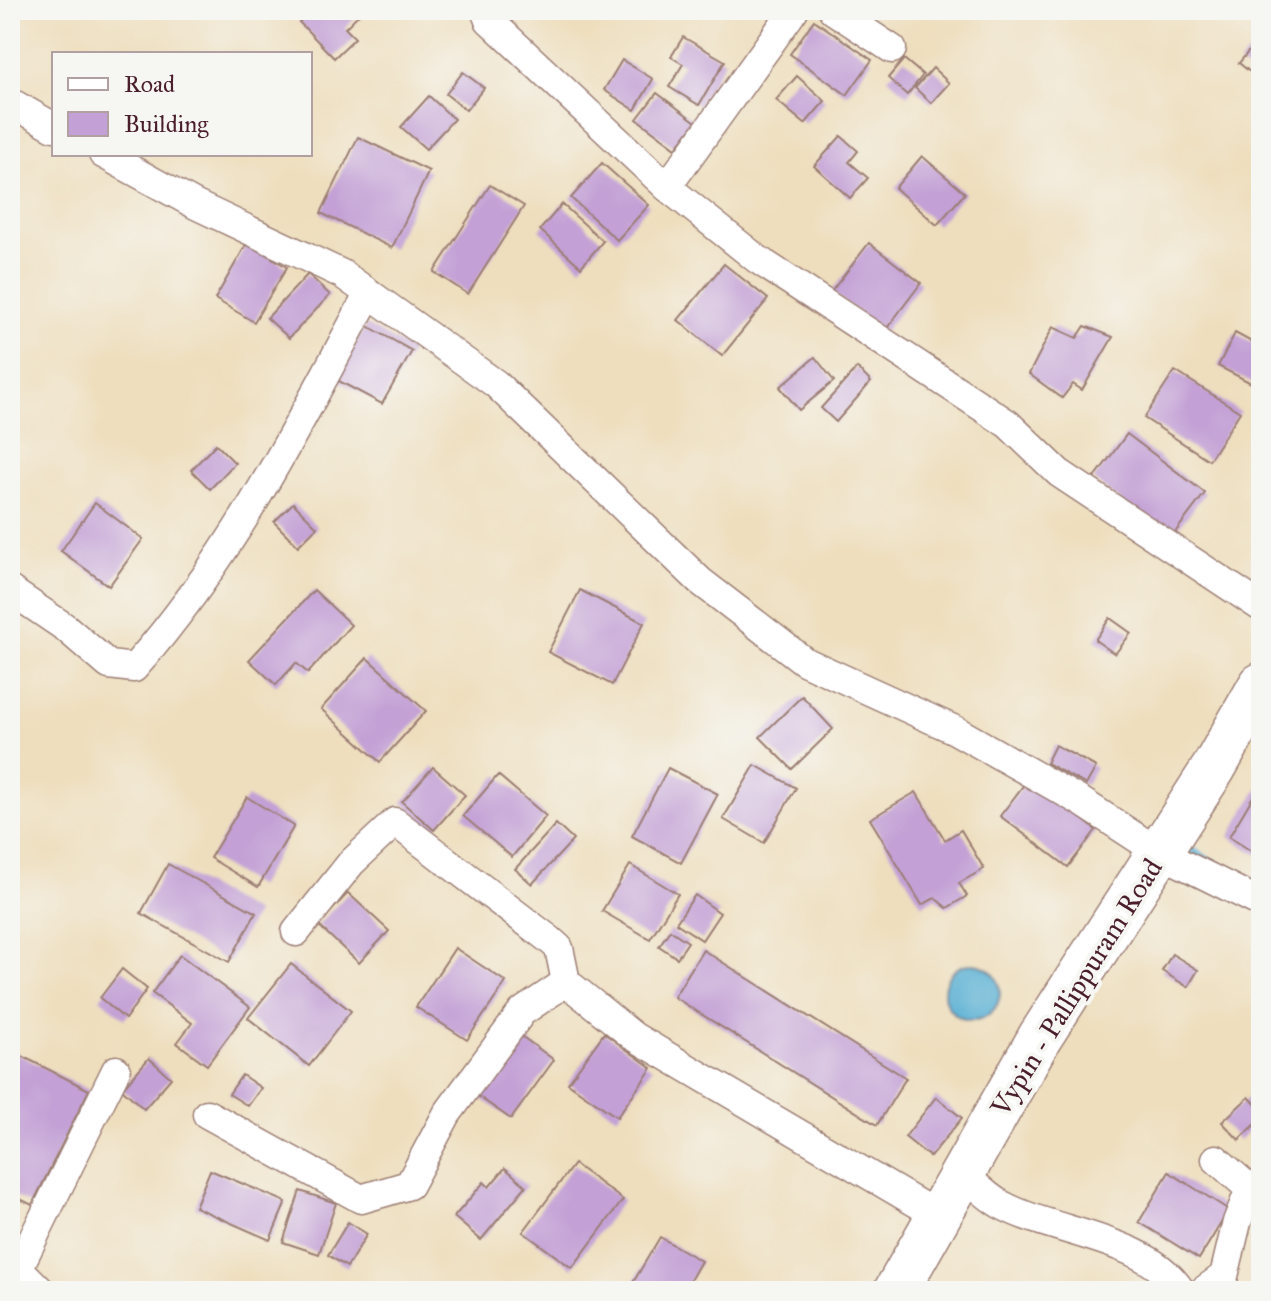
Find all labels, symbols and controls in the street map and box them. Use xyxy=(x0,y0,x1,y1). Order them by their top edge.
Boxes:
legend xyxy=(52,52,312,156)
text: Road xyxy=(124,69,175,99)
text: Building xyxy=(124,109,209,139)
street label: Vypin - Pallippuram Road xyxy=(982,852,1170,1123)

